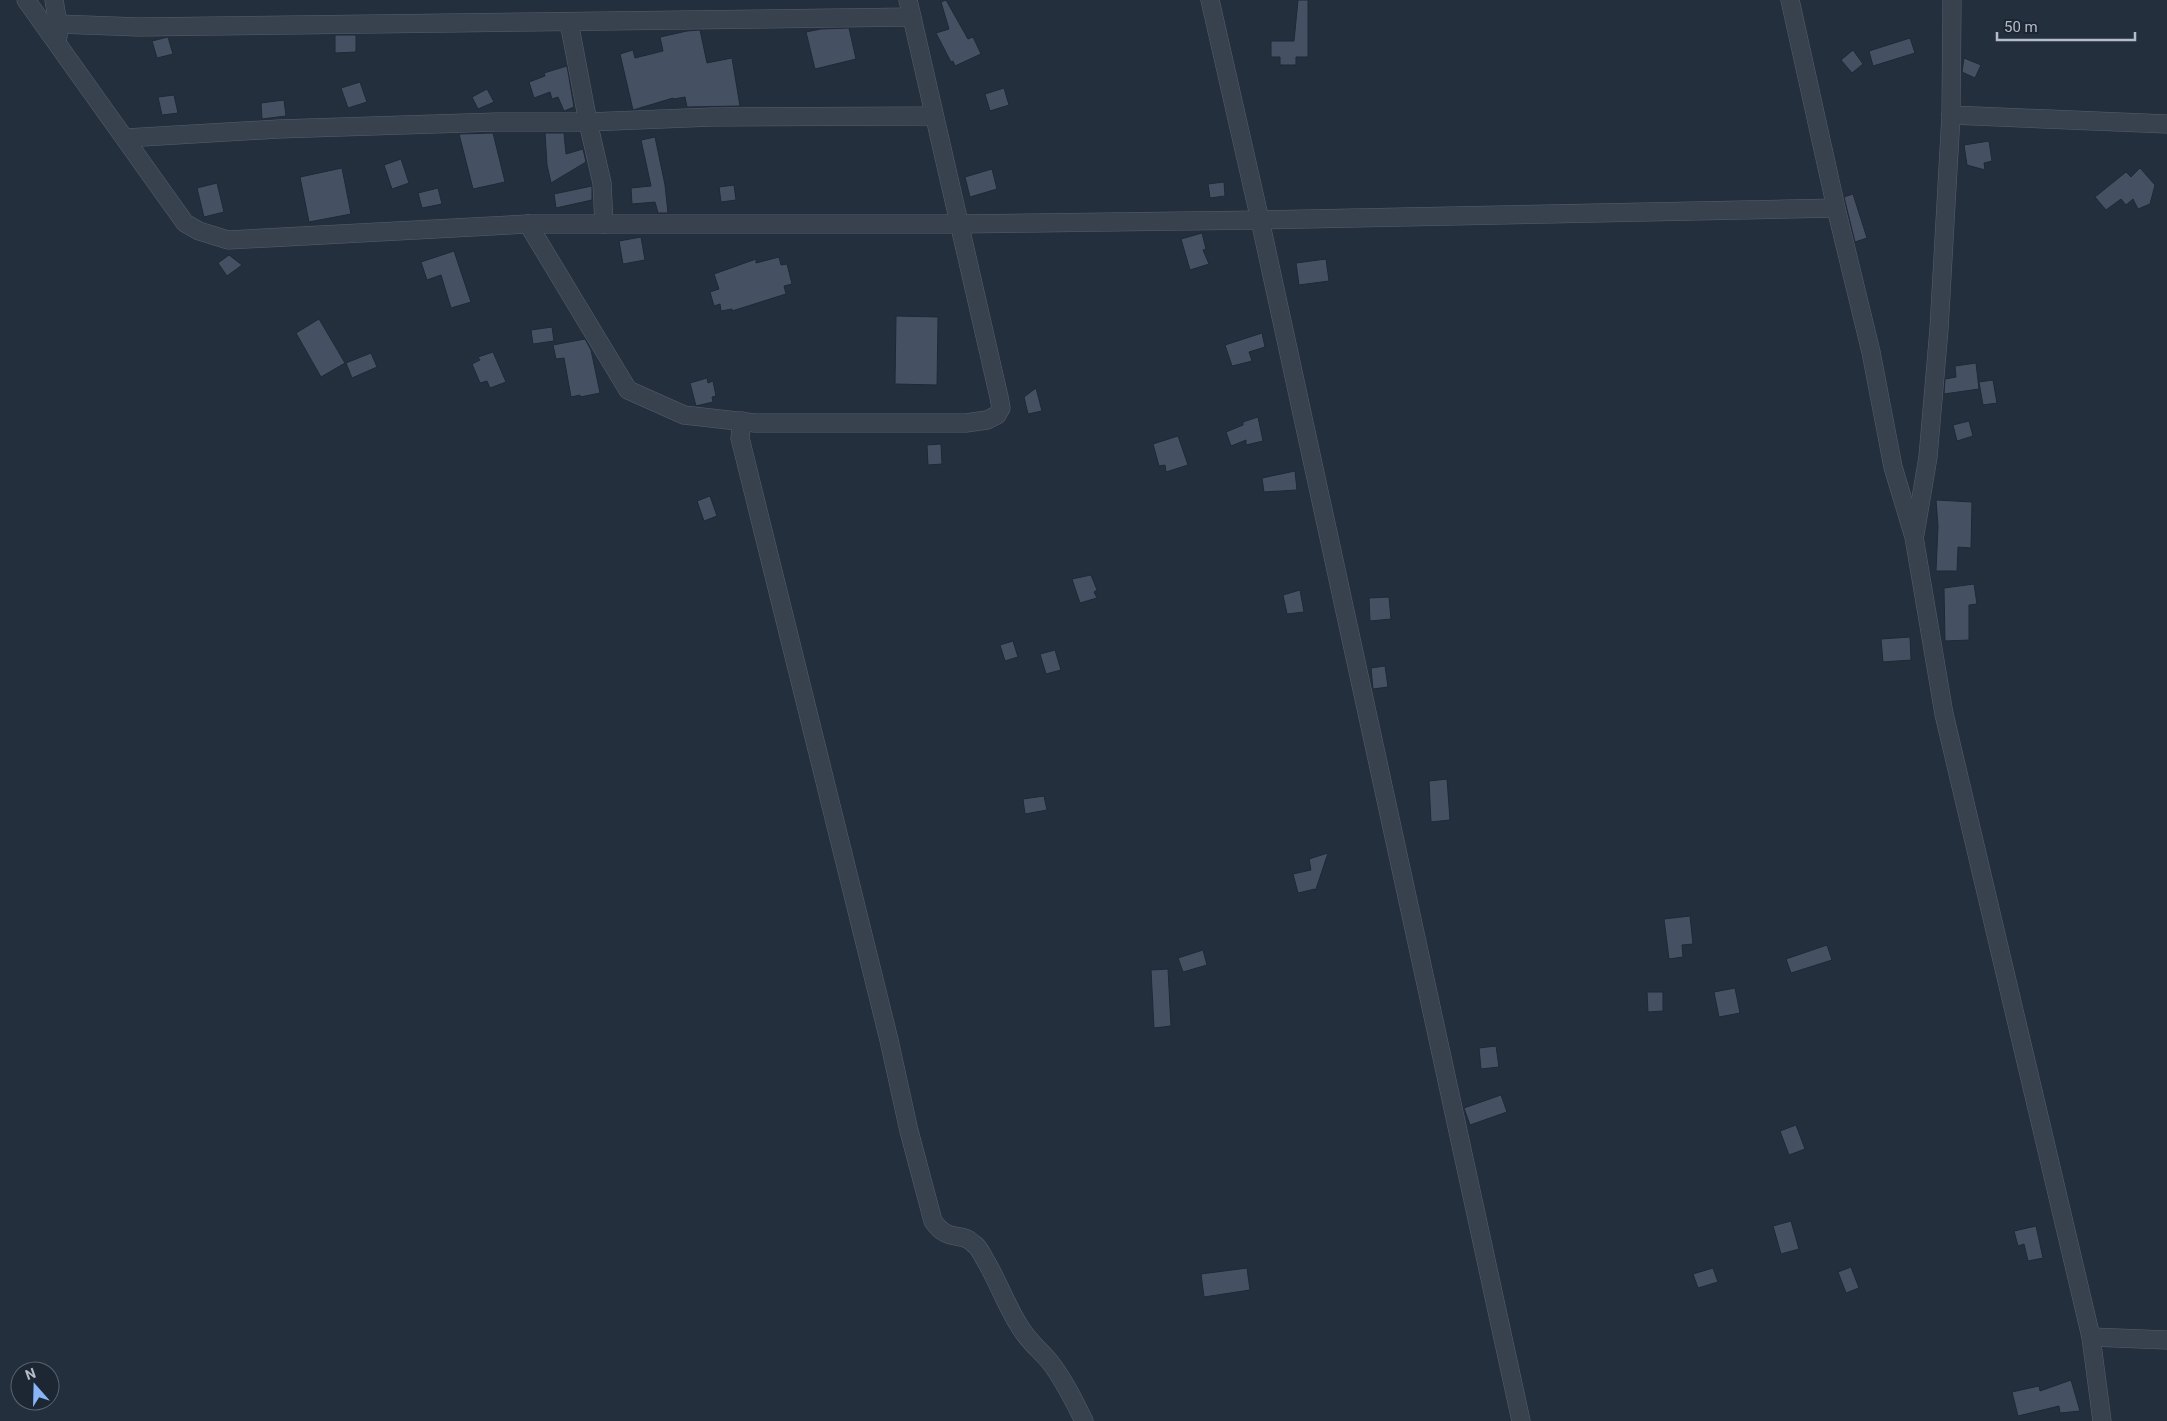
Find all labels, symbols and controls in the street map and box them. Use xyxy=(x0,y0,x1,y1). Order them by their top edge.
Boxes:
scale bar xyxy=(1997,10,2134,42)
text: 50 m xyxy=(2004,18,2038,36)
north arrow xyxy=(10,1361,60,1411)
text: N xyxy=(23,1365,38,1383)

